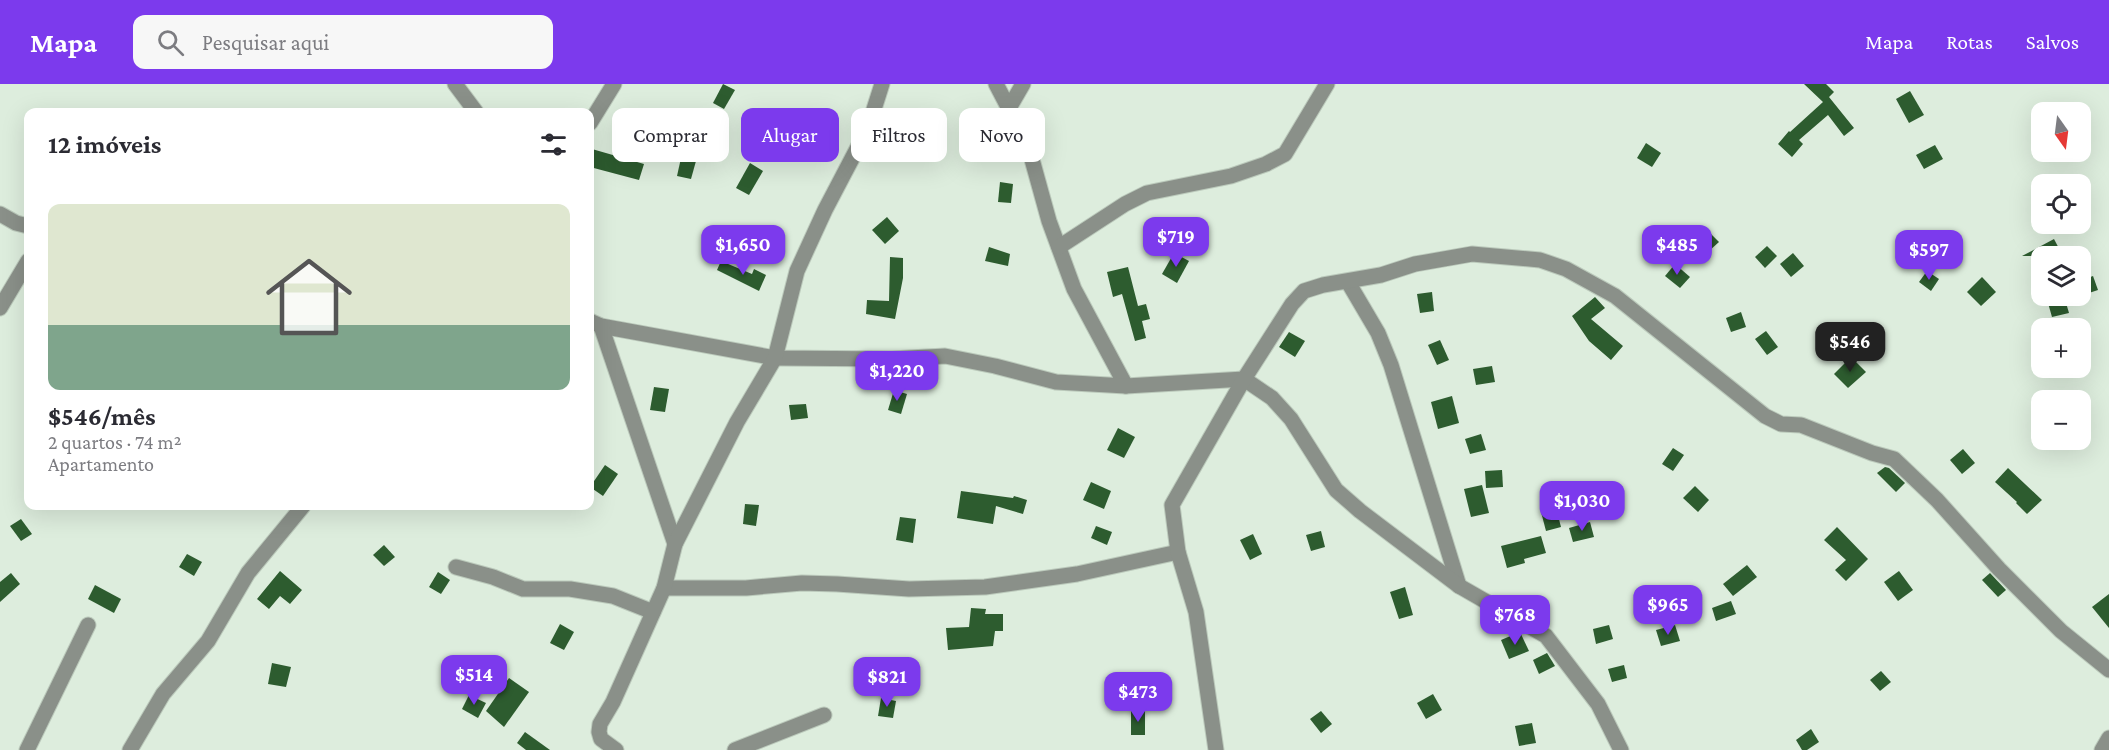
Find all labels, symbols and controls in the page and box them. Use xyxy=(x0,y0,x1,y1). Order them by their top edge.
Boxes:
search box xyxy=(133,15,553,69)
icon: search xyxy=(154,26,187,59)
text: Mapa xyxy=(30,27,97,58)
text: Pesquisar aqui xyxy=(202,30,329,55)
text: Mapa xyxy=(1865,30,1913,54)
text: Rotas xyxy=(1946,30,1993,54)
text: Salvos xyxy=(2026,30,2079,54)
north arrow xyxy=(2031,102,2091,162)
map controls xyxy=(2031,102,2091,450)
chip: Comprar xyxy=(612,108,729,162)
chip: Alugar xyxy=(741,108,839,162)
chip: Filtros xyxy=(851,108,947,162)
chip: Novo xyxy=(959,108,1045,162)
icon: filters xyxy=(537,128,570,161)
text: 12 imóveis xyxy=(48,130,161,159)
button: locate xyxy=(2031,174,2091,234)
pin: $719 xyxy=(1140,217,1212,268)
pin: $1,650 xyxy=(694,225,792,276)
text: $719 xyxy=(1157,225,1195,247)
pin: $485 xyxy=(1641,225,1713,276)
pin: $597 xyxy=(1893,230,1965,281)
text: $1,650 xyxy=(715,233,771,255)
text: $485 xyxy=(1656,233,1698,255)
text: $597 xyxy=(1909,238,1949,260)
icon: home xyxy=(255,243,363,351)
button: layers xyxy=(2031,246,2091,306)
button: + xyxy=(2031,318,2091,378)
pin: $546 xyxy=(1814,322,1886,373)
text: $546 xyxy=(1829,330,1871,352)
pin: $1,220 xyxy=(848,351,946,402)
text: $1,220 xyxy=(869,359,925,381)
button: − xyxy=(2031,390,2091,450)
text: $546/mês xyxy=(48,402,156,431)
text: 2 quartos · 74 m² xyxy=(48,431,181,453)
text: Apartamento xyxy=(48,453,154,475)
pin: $1,030 xyxy=(1533,481,1631,532)
text: $1,030 xyxy=(1554,489,1610,511)
pin: $965 xyxy=(1632,585,1704,636)
text: $965 xyxy=(1647,593,1689,615)
pin: $768 xyxy=(1479,595,1551,646)
text: $768 xyxy=(1494,603,1536,625)
pin: $514 xyxy=(438,655,510,706)
pin: $821 xyxy=(851,657,923,708)
text: $514 xyxy=(455,663,493,685)
text: $821 xyxy=(867,665,907,687)
pin: $473 xyxy=(1102,672,1174,723)
text: $473 xyxy=(1118,680,1158,702)

